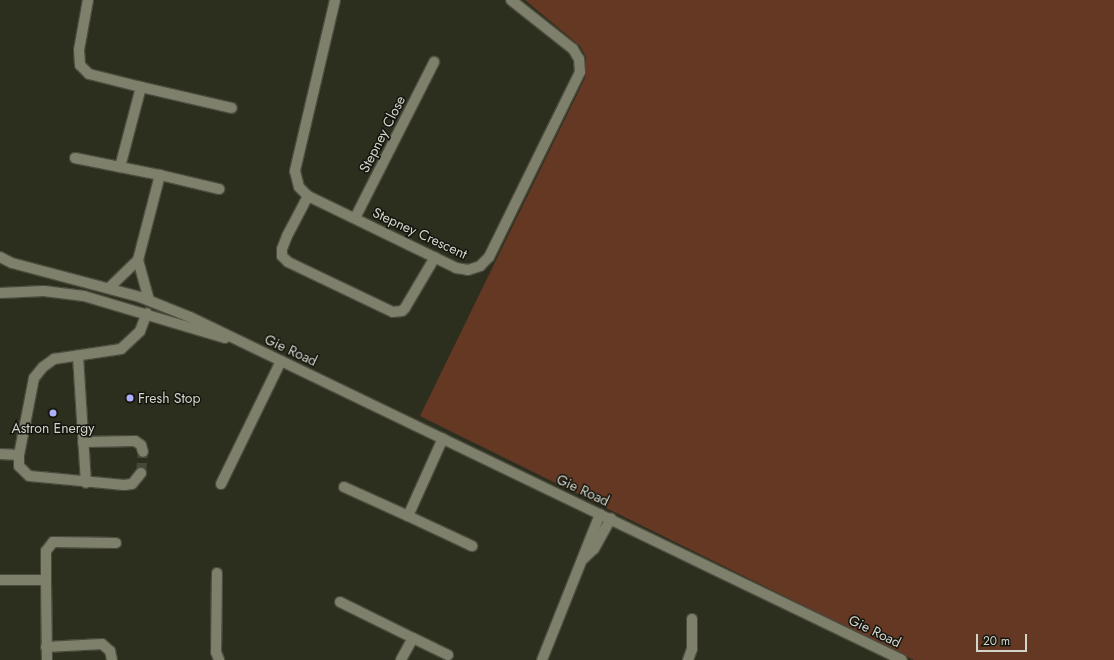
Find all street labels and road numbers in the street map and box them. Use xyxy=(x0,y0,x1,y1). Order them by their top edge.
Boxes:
street label: Stepney Close xyxy=(355,93,409,175)
street label: Stepney Crescent xyxy=(370,204,470,262)
street label: Gie Road xyxy=(262,331,320,369)
street label: Gie Road xyxy=(554,471,612,509)
street label: Gie Road xyxy=(846,611,904,651)

